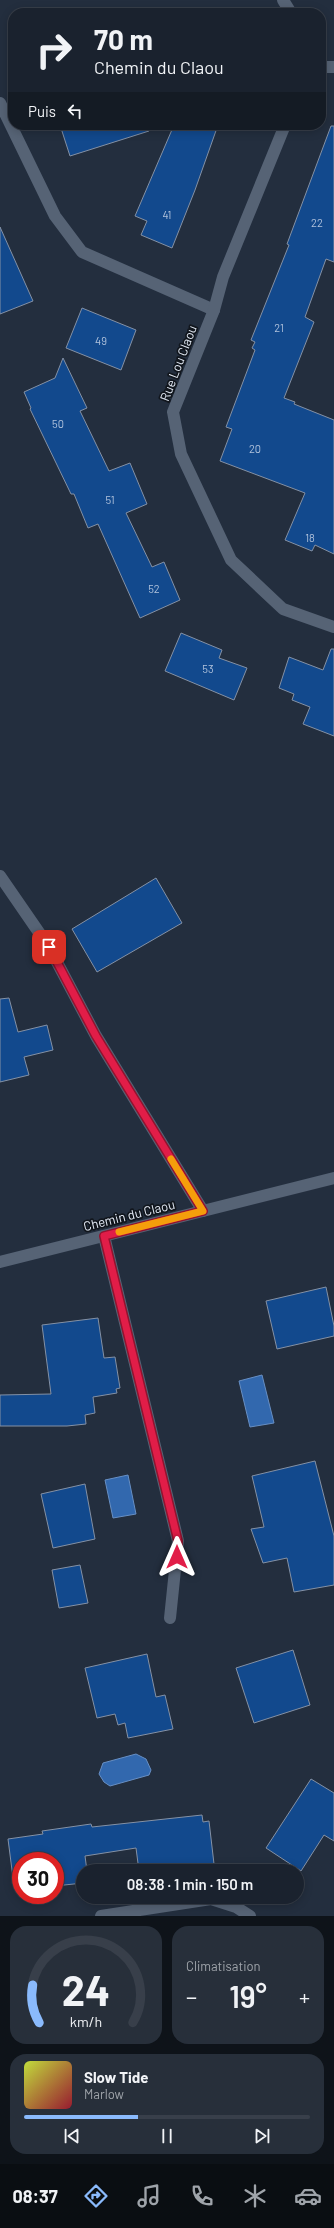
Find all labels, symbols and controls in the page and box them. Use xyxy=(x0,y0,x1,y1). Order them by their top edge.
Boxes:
text: 70 m xyxy=(94,22,153,56)
icon: right xyxy=(28,24,80,76)
text: Chemin du Claou xyxy=(94,56,224,78)
icon: left xyxy=(64,100,86,122)
text: Puis xyxy=(28,102,56,120)
house number: 41 xyxy=(163,208,171,221)
house number: 22 xyxy=(311,216,323,229)
house number: 21 xyxy=(274,321,284,334)
street label: Rue Lou Claou xyxy=(156,323,200,403)
house number: 49 xyxy=(95,334,107,347)
house number: 50 xyxy=(52,417,64,430)
house number: 20 xyxy=(249,442,261,455)
house number: 51 xyxy=(105,493,115,506)
house number: 18 xyxy=(305,531,315,544)
house number: 52 xyxy=(148,582,160,595)
house number: 53 xyxy=(202,662,214,675)
pin xyxy=(32,930,66,964)
icon: arrive xyxy=(38,936,60,958)
street label: Chemin du Claou xyxy=(82,1196,176,1234)
position arrow xyxy=(156,1536,198,1578)
speed limit sign: 30 xyxy=(12,1852,64,1904)
text: 08:38 · 1 min · 150 m xyxy=(127,1875,253,1893)
text: Climatisation xyxy=(186,1958,261,1974)
text: 24 xyxy=(62,1964,110,2014)
text: 19° xyxy=(229,1978,267,2014)
text: − xyxy=(186,1983,197,2009)
text: + xyxy=(299,1983,310,2009)
text: km/h xyxy=(70,2013,102,2030)
text: Slow Tide xyxy=(84,2068,148,2086)
text: Marlow xyxy=(84,2086,124,2102)
icon: previous xyxy=(61,2125,83,2147)
icon: pause xyxy=(156,2125,178,2147)
icon: next xyxy=(251,2125,273,2147)
icon: directions xyxy=(82,2182,110,2210)
icon: music xyxy=(135,2182,163,2210)
icon: phone xyxy=(188,2182,216,2210)
icon: climate xyxy=(241,2182,269,2210)
icon: car xyxy=(294,2182,322,2210)
text: 08:37 xyxy=(12,2185,58,2207)

